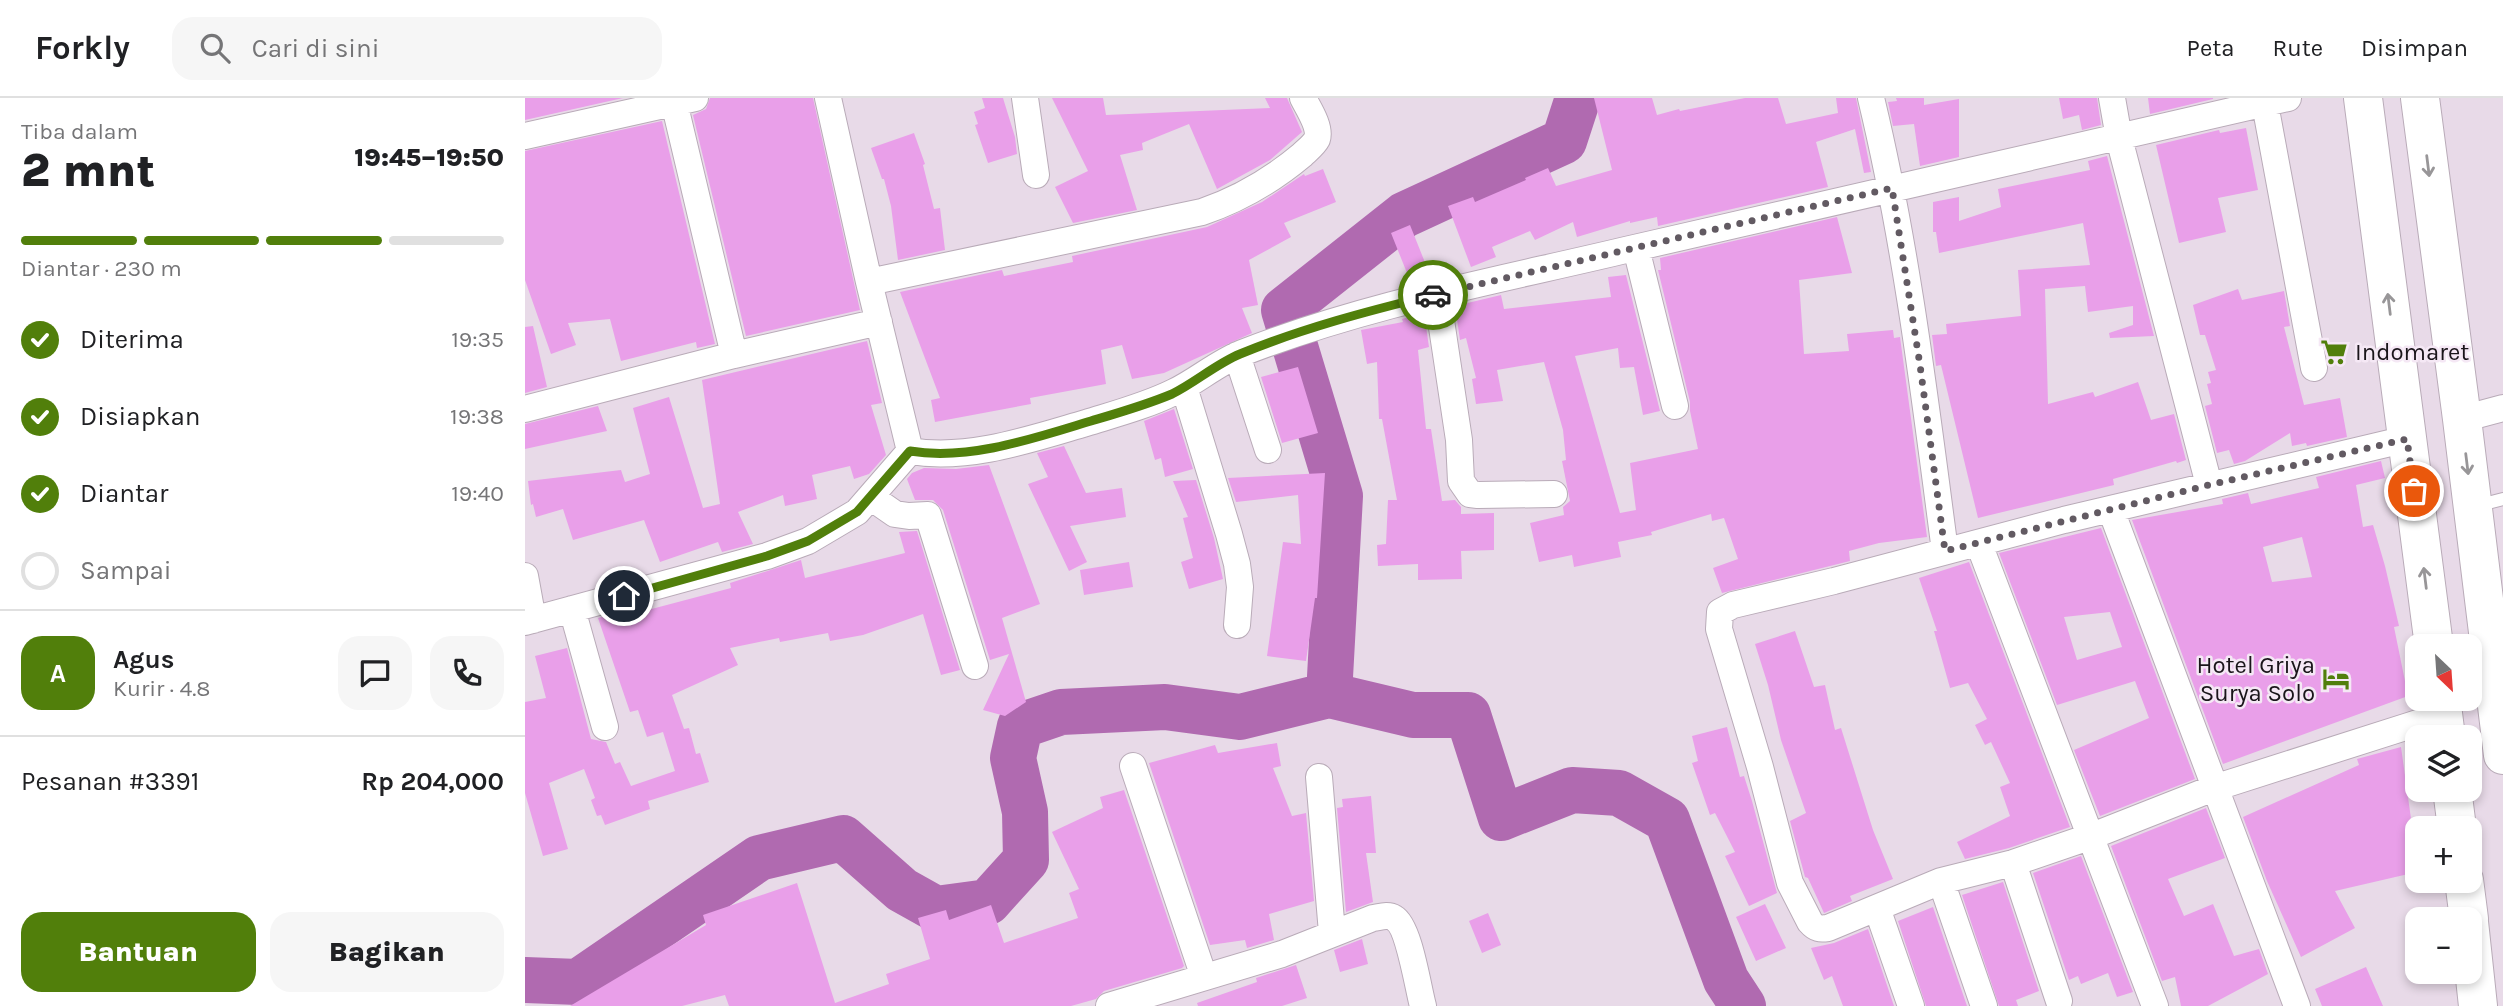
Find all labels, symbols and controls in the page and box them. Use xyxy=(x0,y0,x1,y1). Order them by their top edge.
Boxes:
search box xyxy=(172,17,662,80)
text: Forkly xyxy=(35,29,130,67)
icon: search xyxy=(196,29,234,67)
text: Cari di sini xyxy=(252,33,380,64)
text: Peta xyxy=(2187,34,2234,62)
text: Rute xyxy=(2272,34,2323,62)
text: Disimpan xyxy=(2361,34,2468,62)
text: Tiba dalam xyxy=(21,118,138,145)
text: 19:45–19:50 xyxy=(354,142,504,173)
text: 2 mnt xyxy=(21,144,155,198)
one-way arrow xyxy=(2422,154,2435,177)
text: Diantar · 230 m xyxy=(21,255,182,282)
courier xyxy=(1398,260,1468,330)
icon: car xyxy=(1414,276,1452,314)
one-way arrow xyxy=(2383,293,2396,316)
icon: check xyxy=(21,321,59,359)
text: Diterima xyxy=(80,324,184,355)
text: 19:35 xyxy=(451,326,504,353)
supermarket icon: Indomaret xyxy=(2319,337,2349,367)
place label: Indomaret xyxy=(2355,338,2469,366)
icon: check xyxy=(21,398,59,436)
text: Disiapkan xyxy=(80,401,200,432)
text: 19:38 xyxy=(450,403,504,430)
one-way arrow xyxy=(2461,452,2474,475)
pin xyxy=(2384,461,2444,521)
icon: bag xyxy=(2395,472,2433,510)
icon: check xyxy=(21,475,59,513)
text: Diantar xyxy=(80,478,168,509)
text: 19:40 xyxy=(451,480,504,507)
text: Sampai xyxy=(80,555,172,586)
pin xyxy=(594,566,654,626)
one-way arrow xyxy=(2418,567,2431,590)
icon: home xyxy=(605,577,643,615)
north arrow xyxy=(2405,634,2481,710)
map controls xyxy=(2405,634,2482,984)
button: chat xyxy=(338,636,412,710)
button: phone xyxy=(430,636,504,710)
text: Agus xyxy=(113,644,174,675)
place label: Hotel Griya Surya Solo xyxy=(2196,651,2315,707)
text: A xyxy=(50,658,66,689)
hotel icon: Hotel Griya Surya Solo xyxy=(2321,664,2351,694)
text: Kurir · 4.8 xyxy=(113,675,211,702)
button: layers xyxy=(2405,725,2482,802)
text: Pesanan #3391 xyxy=(21,766,199,797)
text: Rp 204,000 xyxy=(361,766,504,797)
button: + xyxy=(2405,816,2482,893)
button: − xyxy=(2405,907,2482,984)
button: Bantuan xyxy=(21,912,256,992)
button: Bagikan xyxy=(270,912,504,992)

